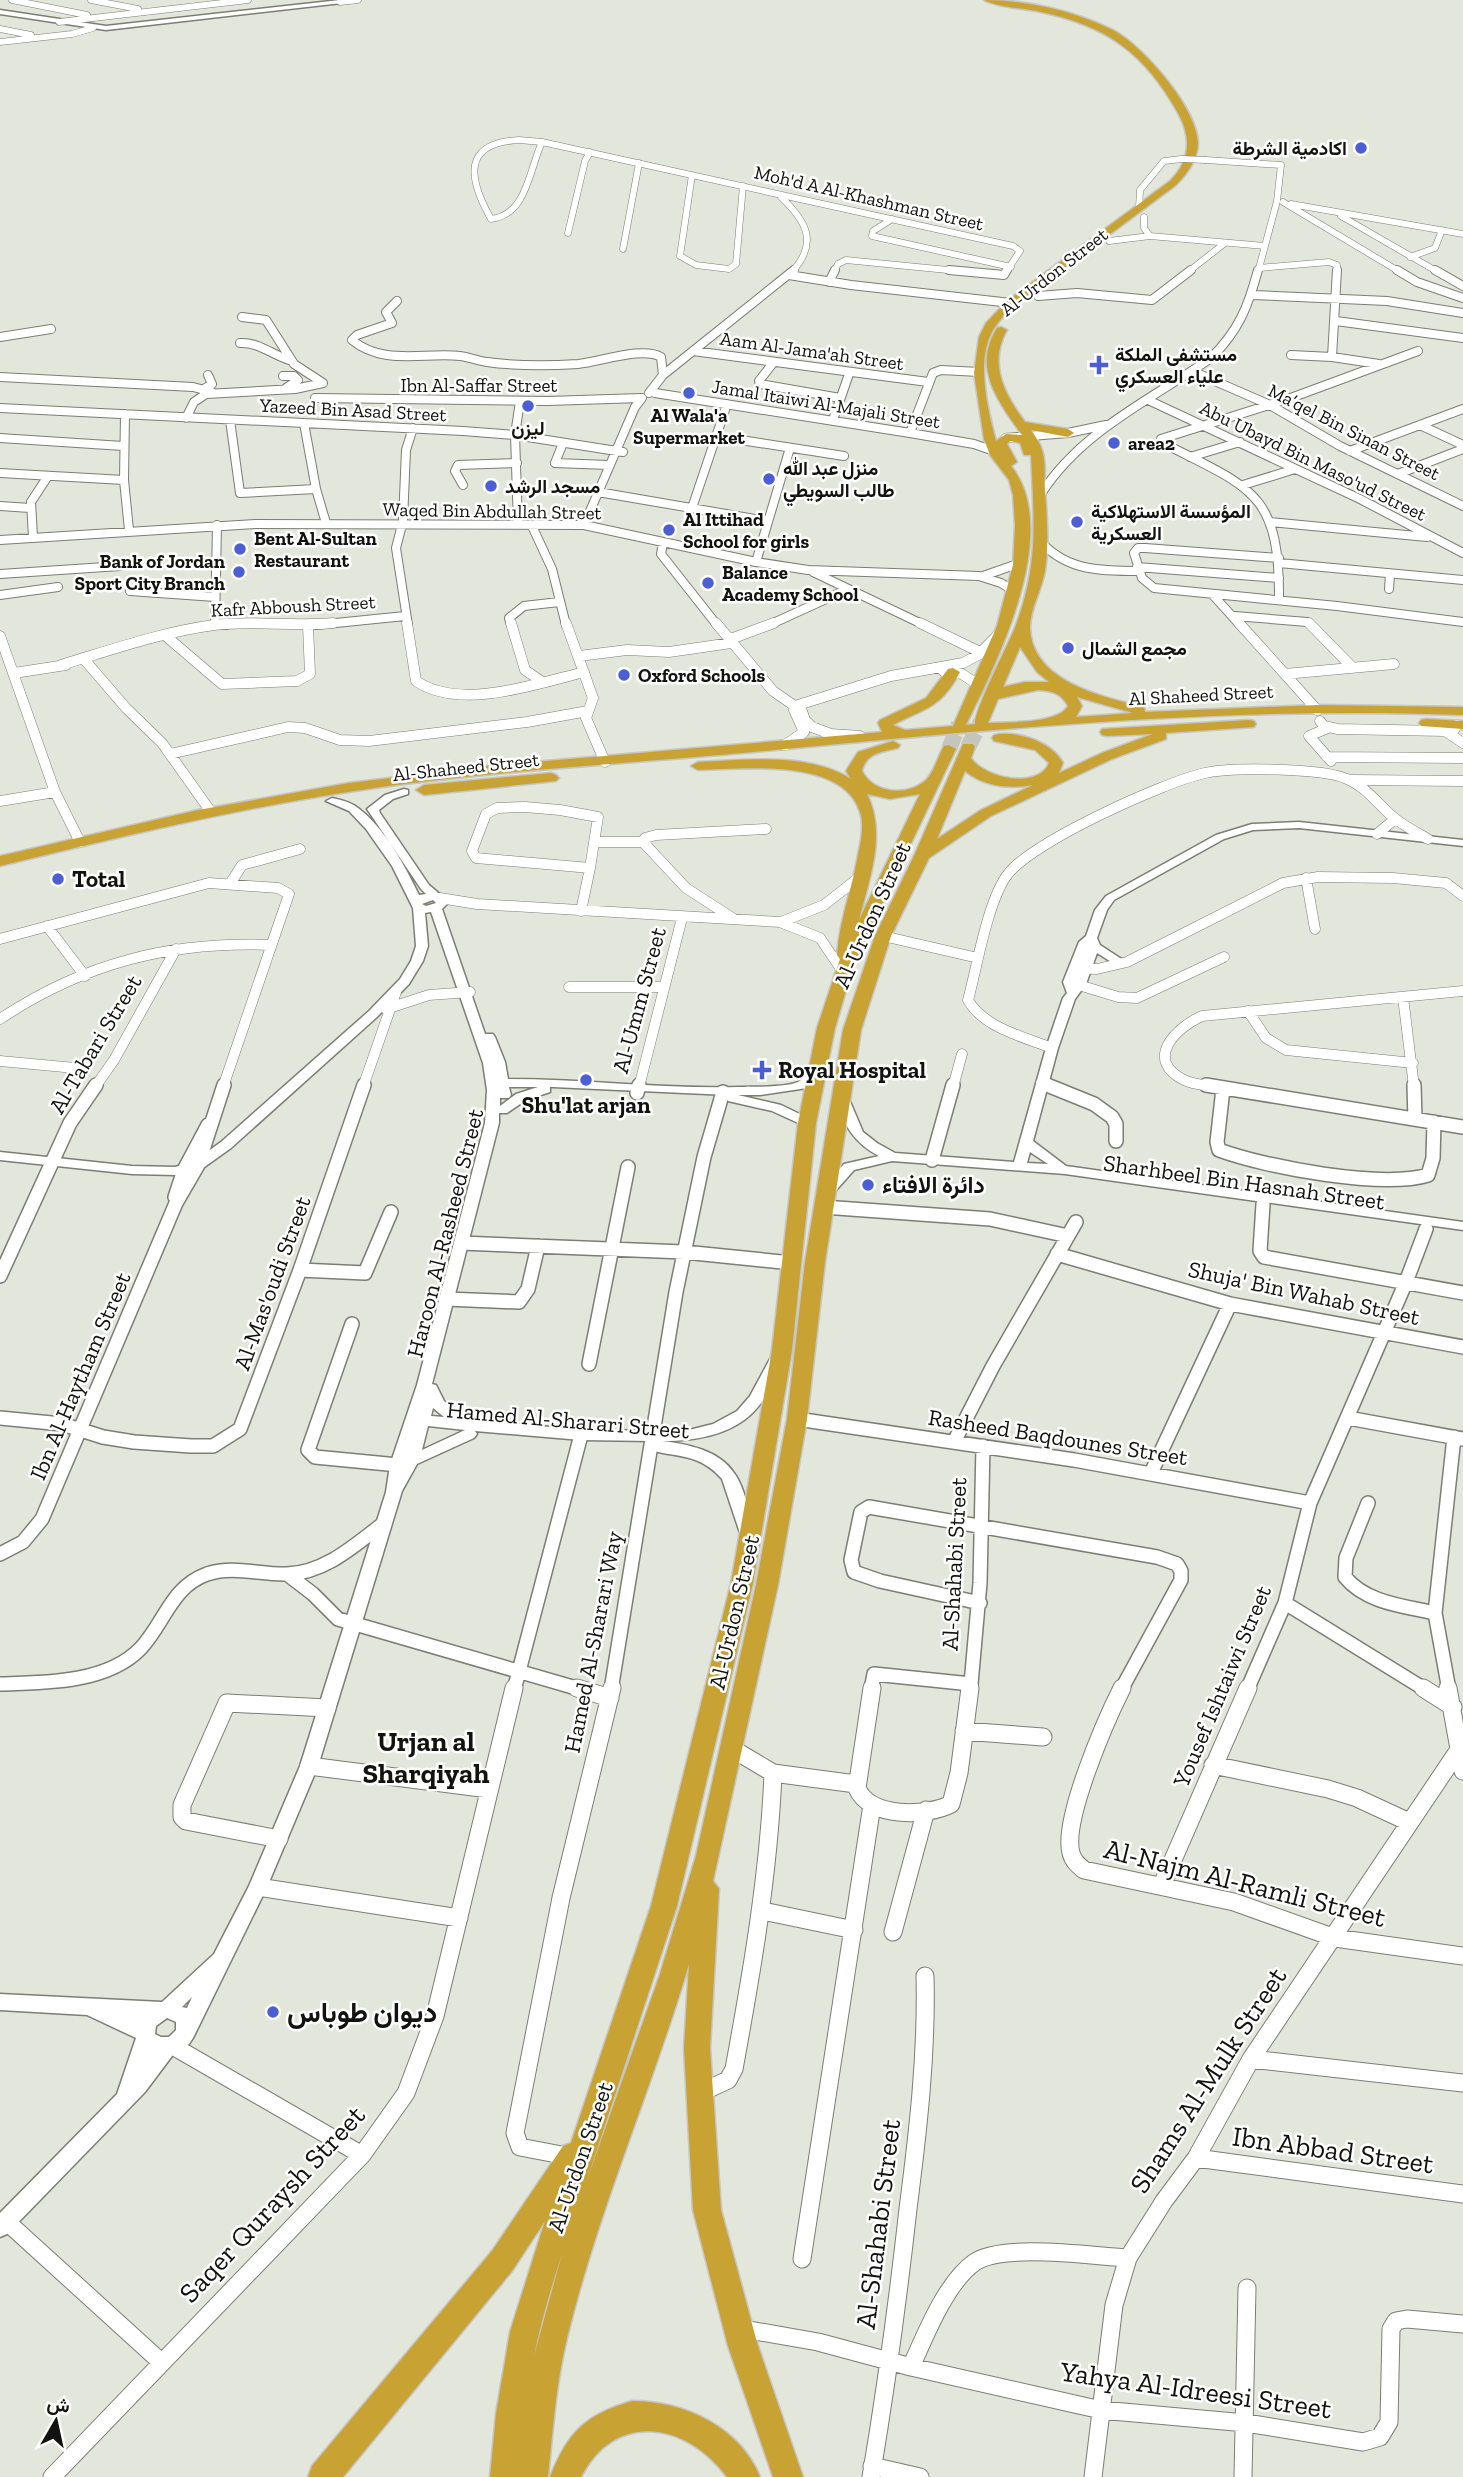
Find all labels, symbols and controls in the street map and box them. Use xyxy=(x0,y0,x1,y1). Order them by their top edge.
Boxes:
place label: اكادمية الشرطة xyxy=(1232,137,1347,161)
marker: اكادمية الشرطة xyxy=(1353,140,1369,156)
street label: Moh'd A Al-Khashman Street xyxy=(752,160,986,236)
street label: Al-Urdon Street xyxy=(996,223,1112,321)
street label: Aam Al-Jama'ah Street xyxy=(719,327,905,375)
place label: مستشفى الملكة علياء العسكري xyxy=(1115,343,1237,393)
marker: مستشفى الملكة علياء العسكري xyxy=(1089,355,1109,375)
street label: Ibn Al-Saffar Street xyxy=(401,374,557,397)
street label: Jamal Itaiwi Al-Majali Street xyxy=(710,375,942,433)
street label: Ma’qel Bin Sinan Street xyxy=(1264,379,1444,485)
marker: Al Wala'a Supermarket xyxy=(681,385,697,401)
street label: Yazeed Bin Asad Street xyxy=(258,394,447,426)
street label: Abu Ubayd Bin Maso'ud Street xyxy=(1196,396,1430,526)
marker: ليزن xyxy=(520,398,536,414)
place label: Al Wala'a Supermarket xyxy=(633,404,745,449)
place label: ليزن xyxy=(511,417,545,441)
place label: area2 xyxy=(1128,432,1175,455)
marker: area2 xyxy=(1106,435,1122,451)
place label: منزل عبد الله طالب السويطي xyxy=(783,457,895,507)
marker: منزل عبد الله طالب السويطي xyxy=(761,471,777,487)
place label: مسجد الرشد xyxy=(505,475,600,499)
marker: مسجد الرشد xyxy=(483,478,499,494)
street label: Waqed Bin Abdullah Street xyxy=(382,498,602,524)
place label: المؤسسة الاستهلاكية العسكرية xyxy=(1091,500,1251,546)
place label: Al Ittihad School for girls xyxy=(683,508,810,553)
marker: المؤسسة الاستهلاكية العسكرية xyxy=(1069,514,1085,530)
marker: Al Ittihad School for girls xyxy=(661,522,677,538)
place label: Bent Al-Sultan Restaurant xyxy=(254,527,377,572)
marker: Bent Al-Sultan Restaurant xyxy=(232,541,248,557)
place label: Bank of Jordan Sport City Branch xyxy=(75,550,226,595)
place label: Balance Academy School xyxy=(722,561,859,606)
marker: Bank of Jordan Sport City Branch xyxy=(231,564,247,580)
marker: Balance Academy School xyxy=(700,575,716,591)
street label: Kafr Abboush Street xyxy=(210,590,376,622)
place label: مجمع الشمال xyxy=(1082,637,1187,662)
marker: مجمع الشمال xyxy=(1060,640,1076,656)
place label: Oxford Schools xyxy=(638,664,766,687)
marker: Oxford Schools xyxy=(616,667,632,683)
street label: Al Shaheed Street xyxy=(1128,680,1274,710)
street label: Al-Shaheed Street xyxy=(392,748,540,786)
street label: Al-Urdon Street xyxy=(827,837,917,993)
place label: Total xyxy=(72,865,126,893)
marker: Total xyxy=(50,871,66,887)
street label: Al-Umm Street xyxy=(606,924,672,1076)
street label: Al-Tabari Street xyxy=(43,969,148,1118)
place label: Royal Hospital xyxy=(778,1056,926,1084)
marker: Royal Hospital xyxy=(752,1060,772,1080)
marker: Shu'lat arjan xyxy=(578,1072,594,1088)
place label: Shu'lat arjan xyxy=(521,1091,651,1119)
street label: Haroon Al-Rasheed Street xyxy=(400,1105,490,1360)
street label: Sharhbeel Bin Hasnah Street xyxy=(1102,1148,1387,1216)
place label: دائرة الافتاء xyxy=(882,1171,985,1200)
marker: دائرة الافتاء xyxy=(860,1177,876,1193)
street label: Al-Mas'oudi Street xyxy=(228,1192,317,1374)
street label: Shuja' Bin Wahab Street xyxy=(1186,1255,1423,1331)
street label: Ibn Al-Haytham Street xyxy=(24,1267,137,1484)
street label: Hamed Al-Sharari Street xyxy=(445,1395,691,1445)
street label: Rasheed Baqdounes Street xyxy=(926,1403,1190,1471)
street label: Al-Shahabi Street xyxy=(935,1476,973,1651)
street label: Hamed Al-Sharari Way xyxy=(558,1529,628,1755)
street label: Al-Urdon Street xyxy=(703,1532,765,1692)
street label: Yousef Ishtaiwi Street xyxy=(1166,1581,1277,1792)
district label: Urjan al Sharqiyah xyxy=(362,1725,490,1790)
street label: Al-Najm Al-Ramli Street xyxy=(1101,1832,1390,1934)
street label: Shams Al-Mulk Street xyxy=(1123,1961,1294,2199)
place label: ديوان طوباس xyxy=(287,1996,437,2030)
marker: ديوان طوباس xyxy=(265,2004,281,2020)
street label: Al-Urdon Street xyxy=(541,2078,619,2236)
street label: Saqer Quraysh Street xyxy=(172,2098,372,2309)
street label: Al-Shahabi Street xyxy=(849,2117,907,2331)
street label: Ibn Abbad Street xyxy=(1230,2120,1436,2181)
street label: Yahya Al-Idreesi Street xyxy=(1057,2354,1334,2425)
north arrow xyxy=(21,2386,91,2456)
text: ش xyxy=(46,2392,72,2418)

